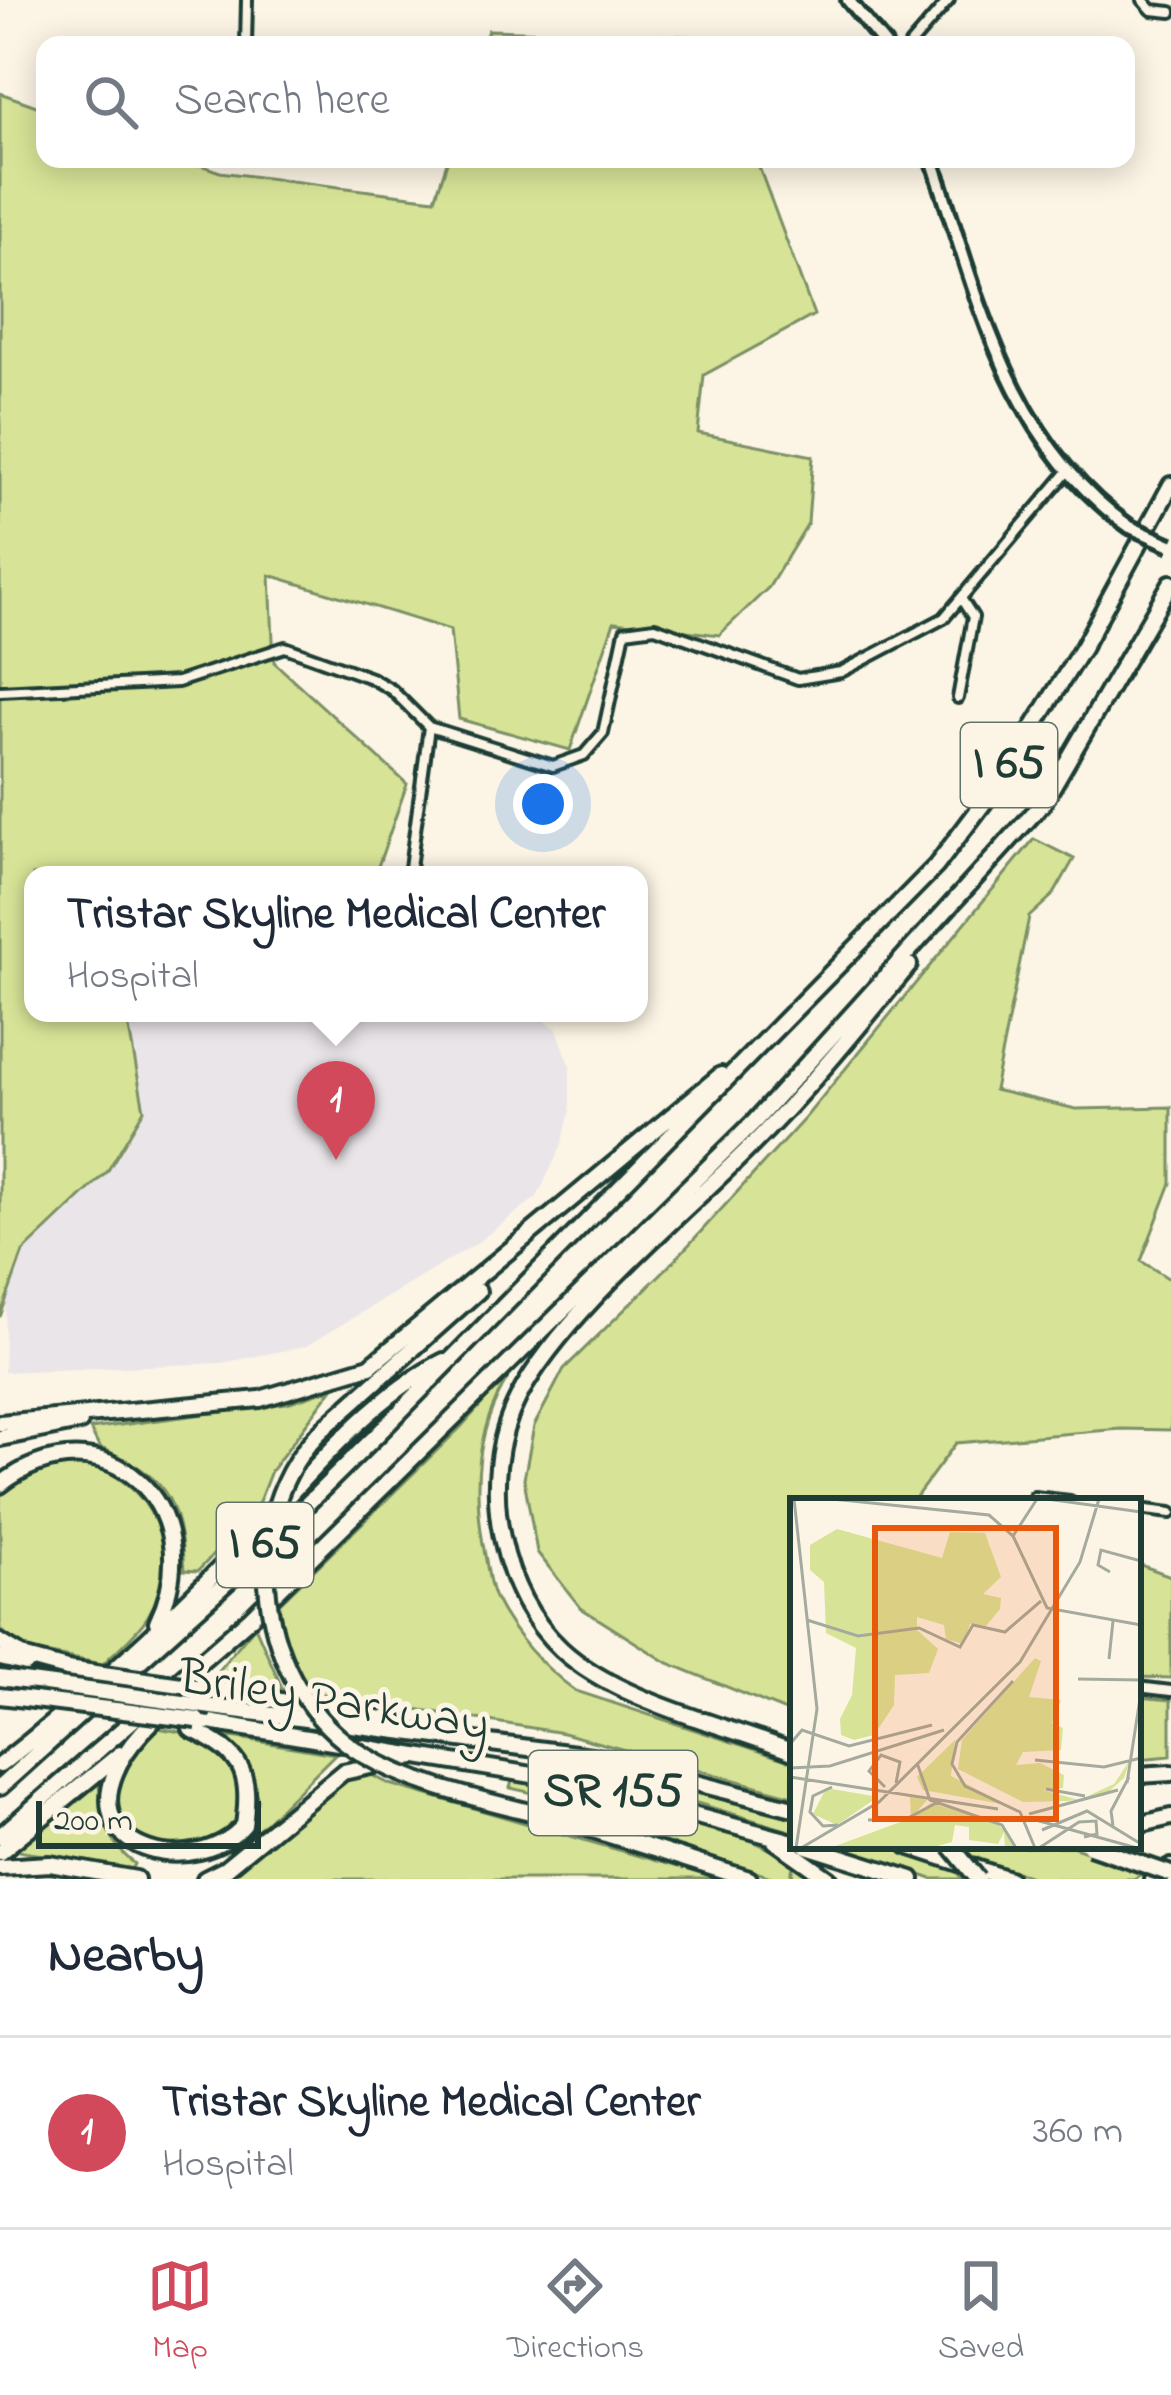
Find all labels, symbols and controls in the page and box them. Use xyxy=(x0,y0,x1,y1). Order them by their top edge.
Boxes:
search box xyxy=(36,36,1135,168)
icon: search xyxy=(78,69,144,135)
text: Search here xyxy=(174,69,390,135)
road number: I 65 xyxy=(961,723,1057,807)
your location xyxy=(513,774,573,834)
popup xyxy=(24,866,648,1022)
text: Tristar Skyline Medical Center xyxy=(67,883,605,949)
text: Hospital xyxy=(67,949,199,1006)
pin: 1 xyxy=(297,1061,375,1160)
inset map xyxy=(790,1498,1141,1849)
road number: I 65 xyxy=(217,1503,313,1587)
street label: Briley Parkway xyxy=(171,1641,495,1765)
road number: SR 155 xyxy=(529,1751,697,1835)
scale bar xyxy=(36,1795,261,1848)
text: 200 m xyxy=(54,1798,133,1846)
text: Nearby xyxy=(48,1920,204,1995)
text: Tristar Skyline Medical Center xyxy=(162,2071,700,2137)
text: 1 xyxy=(81,2104,93,2161)
text: 360 m xyxy=(1033,2104,1123,2161)
text: Hospital xyxy=(162,2137,294,2194)
tab: Map xyxy=(147,2253,213,2373)
tab: Directions xyxy=(507,2253,644,2373)
tab: Saved xyxy=(938,2253,1024,2373)

